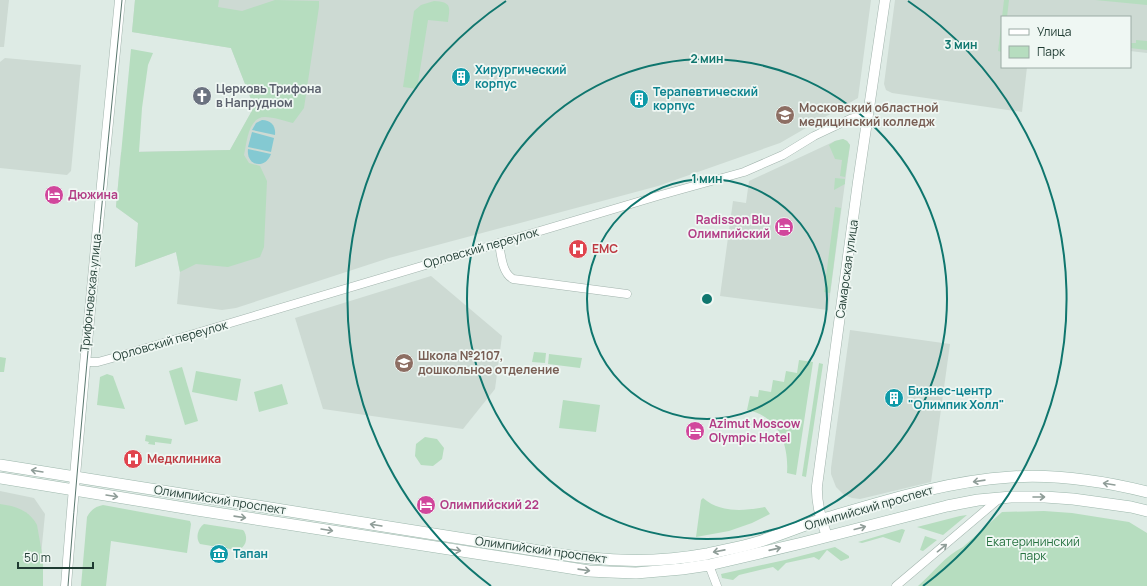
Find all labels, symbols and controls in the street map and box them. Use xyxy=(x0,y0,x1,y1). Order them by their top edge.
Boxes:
legend xyxy=(1001,16,1131,68)
text: Улица xyxy=(1037,23,1071,40)
text: 3 мин xyxy=(945,36,977,53)
text: Парк xyxy=(1037,43,1066,60)
text: 2 мин xyxy=(690,50,724,67)
place label: Хирургический корпус xyxy=(475,61,567,92)
building icon: Хирургический корпус xyxy=(450,66,472,88)
place label: Церковь Трифона в Напрудном xyxy=(216,80,322,111)
place label: Терапевтический корпус xyxy=(653,83,758,114)
church icon: Церковь Трифона в Напрудном xyxy=(191,85,213,107)
building icon: Терапевтический корпус xyxy=(628,88,650,110)
place label: Московский областной медицинский колледж xyxy=(799,99,939,130)
school or university icon: Московский областной медицинский колледж xyxy=(774,104,796,126)
text: 1 мин xyxy=(691,170,723,187)
hotel icon: Дюжина xyxy=(43,184,65,206)
place label: Дюжина xyxy=(68,186,118,203)
place label: Radisson Blu Олимпийский xyxy=(688,211,770,242)
hotel icon: Radisson Blu Олимпийский xyxy=(773,216,795,238)
street label: Самарская улица xyxy=(831,218,862,319)
street label: Орловский переулок xyxy=(421,223,541,272)
street label: Трифоновская улица xyxy=(76,233,105,353)
hospital icon: EMC xyxy=(567,238,589,260)
place label: EMC xyxy=(592,240,618,257)
centre of rings xyxy=(700,292,714,306)
street label: Орловский переулок xyxy=(110,316,230,365)
place label: Школа №2107, дошкольное отделение xyxy=(418,347,560,378)
school or university icon: Школа №2107, дошкольное отделение xyxy=(393,352,415,374)
place label: Бизнес-центр "Олимпик Холл" xyxy=(908,382,1004,413)
building icon: Бизнес-центр "Олимпик Холл" xyxy=(883,387,905,409)
place label: Azimut Moscow Olympic Hotel xyxy=(709,415,801,446)
hotel icon: Azimut Moscow Olympic Hotel xyxy=(684,420,706,442)
hospital icon: Медклиника xyxy=(122,448,144,470)
place label: Медклиника xyxy=(147,450,221,467)
one-way arrow xyxy=(31,467,44,475)
one-way arrow xyxy=(973,477,986,485)
one-way arrow xyxy=(1103,480,1116,488)
street label: Олимпийский проспект xyxy=(153,481,287,518)
street label: Олимпийский проспект xyxy=(802,481,935,534)
one-way arrow xyxy=(105,492,118,500)
one-way arrow xyxy=(1032,493,1045,501)
hotel icon: Олимпийский 22 xyxy=(415,494,437,516)
place label: Олимпийский 22 xyxy=(440,496,539,513)
one-way arrow xyxy=(233,513,246,521)
one-way arrow xyxy=(370,521,383,529)
one-way arrow xyxy=(853,524,866,531)
one-way arrow xyxy=(320,526,333,534)
street label: Олимпийский проспект xyxy=(474,532,608,567)
park label: Екатерининский парк xyxy=(986,533,1080,564)
museum icon: Тапан xyxy=(208,543,230,565)
one-way arrow xyxy=(936,543,947,552)
scale bar xyxy=(18,544,93,570)
place label: Тапан xyxy=(233,545,268,562)
one-way arrow xyxy=(768,545,781,553)
one-way arrow xyxy=(448,546,461,554)
one-way arrow xyxy=(713,548,726,556)
text: 50 m xyxy=(24,549,51,566)
one-way arrow xyxy=(577,566,590,574)

